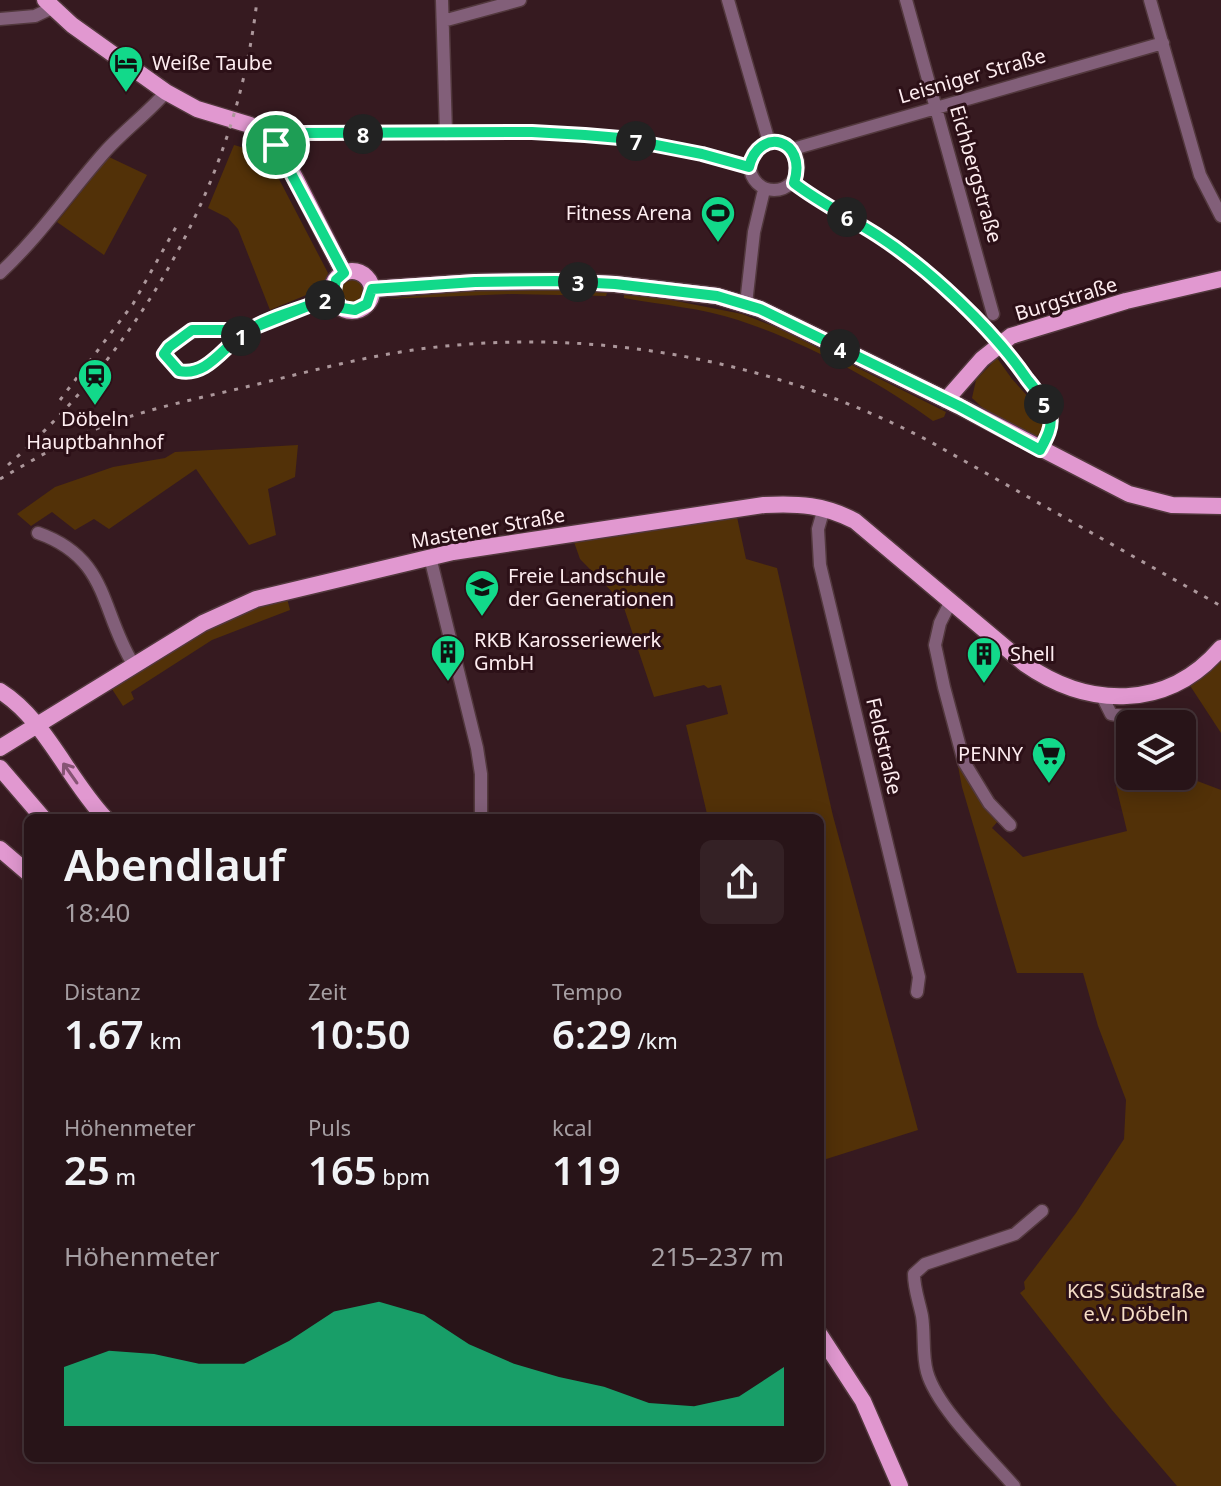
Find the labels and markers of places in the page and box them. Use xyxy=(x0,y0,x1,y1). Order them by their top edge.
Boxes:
hotel icon: Weiße Taube xyxy=(107,44,145,94)
place label: Weiße Taube xyxy=(152,49,272,76)
pin xyxy=(242,111,310,179)
pin: 8 xyxy=(343,114,383,154)
pin: 7 xyxy=(616,121,656,161)
sports icon: Fitness Arena xyxy=(699,194,737,244)
pin: 6 xyxy=(827,197,867,237)
place label: Fitness Arena xyxy=(566,199,692,226)
pin: 3 xyxy=(558,262,598,302)
pin: 2 xyxy=(305,280,345,320)
pin: 1 xyxy=(221,316,261,356)
pin: 4 xyxy=(820,329,860,369)
station icon: Döbeln Hauptbahnhof xyxy=(76,357,114,407)
pin: 5 xyxy=(1024,384,1064,424)
place label: Döbeln Hauptbahnhof xyxy=(26,405,165,455)
place label: Freie Landschule der Generationen xyxy=(508,562,674,612)
school or university icon: Freie Landschule der Generationen xyxy=(463,568,501,618)
place label: RKB Karosseriewerk GmbH xyxy=(474,626,662,676)
building icon: RKB Karosseriewerk GmbH xyxy=(429,633,467,683)
building icon: Shell xyxy=(965,635,1003,685)
place label: Shell xyxy=(1010,640,1055,667)
supermarket icon: PENNY xyxy=(1030,735,1068,785)
place label: PENNY xyxy=(958,740,1024,767)

